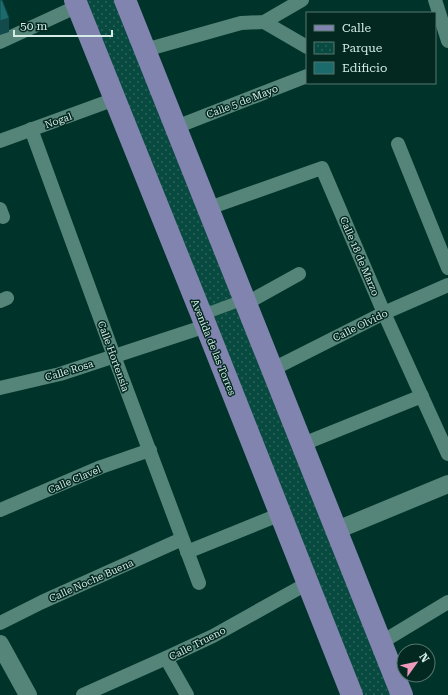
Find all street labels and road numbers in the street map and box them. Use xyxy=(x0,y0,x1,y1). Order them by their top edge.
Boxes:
street label: Calle 5 de Mayo xyxy=(205,83,280,120)
street label: Nogal xyxy=(43,111,73,130)
street label: Calle 18 de Marzo xyxy=(338,215,381,297)
street label: Avenida de las Torres xyxy=(189,298,238,397)
street label: Calle Olvido xyxy=(331,307,389,343)
street label: Calle Hortensia xyxy=(96,319,132,394)
street label: Calle Rosa xyxy=(44,358,95,383)
street label: Calle Clavel xyxy=(46,463,102,496)
street label: Calle Noche Buena xyxy=(47,557,136,604)
street label: Calle Trueno xyxy=(167,625,227,662)

